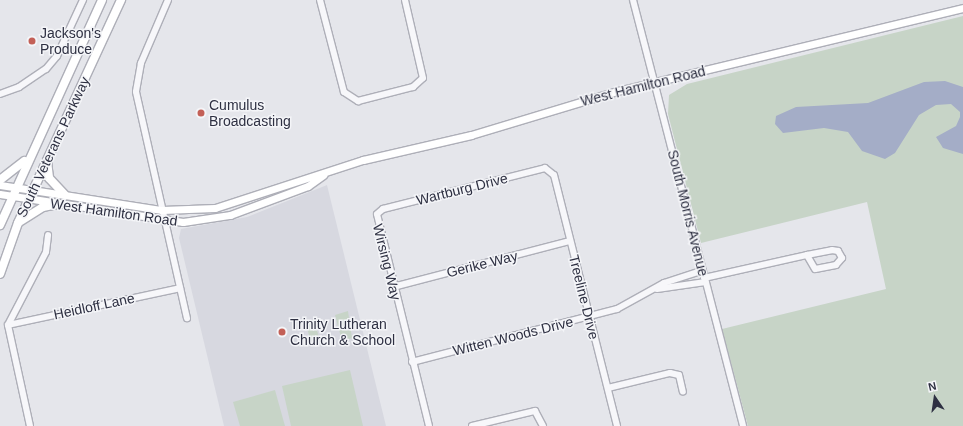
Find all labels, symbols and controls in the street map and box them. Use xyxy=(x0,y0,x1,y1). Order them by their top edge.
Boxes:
place label: Jackson's Produce xyxy=(40,25,101,58)
marker: Jackson's Produce xyxy=(27,36,37,46)
street label: West Hamilton Road xyxy=(579,62,707,110)
street label: South Veterans Parkway xyxy=(13,74,93,220)
place label: Cumulus Broadcasting xyxy=(209,97,291,130)
marker: Cumulus Broadcasting xyxy=(196,108,206,118)
street label: South Morris Avenue xyxy=(664,148,712,278)
street label: Wartburg Drive xyxy=(415,170,509,208)
street label: West Hamilton Road xyxy=(49,195,179,229)
street label: Wirsing Way xyxy=(369,222,405,302)
street label: Gerike Way xyxy=(445,247,519,281)
street label: Treeline Drive xyxy=(565,253,603,341)
street label: Heidloff Lane xyxy=(52,289,136,323)
street label: Witten Woods Drive xyxy=(451,313,575,359)
place label: Trinity Lutheran Church & School xyxy=(290,316,395,348)
marker: Trinity Lutheran Church & School xyxy=(277,327,287,337)
north arrow xyxy=(915,378,955,418)
text: N xyxy=(927,380,938,393)

